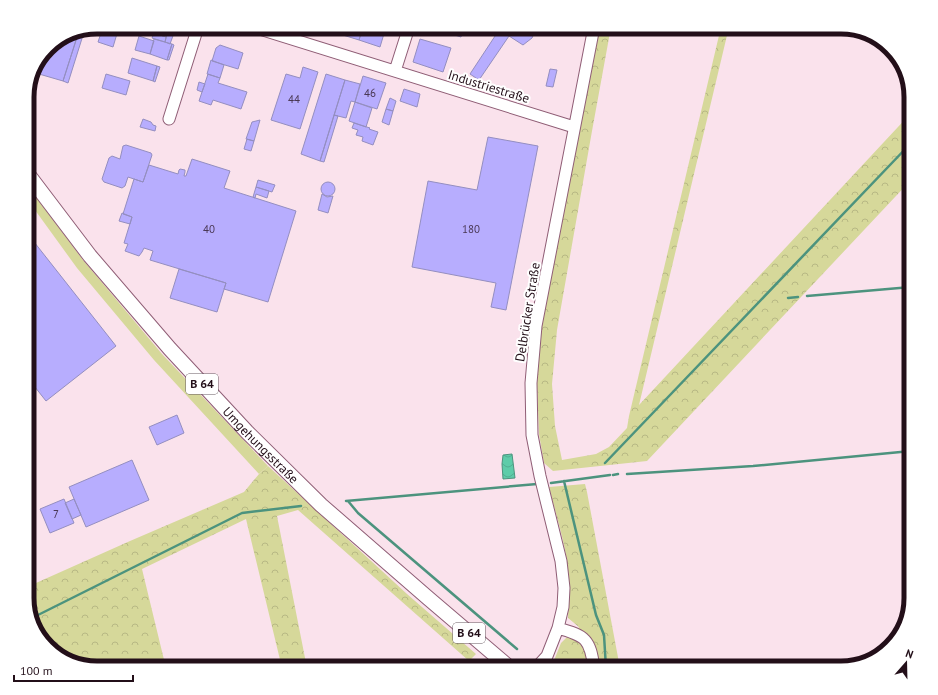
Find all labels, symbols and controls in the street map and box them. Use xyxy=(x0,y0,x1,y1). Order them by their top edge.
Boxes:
street label: Industriestraße xyxy=(446,66,532,107)
house number: 46 xyxy=(364,86,376,100)
house number: 44 xyxy=(288,92,300,106)
house number: 40 xyxy=(203,222,215,236)
house number: 180 xyxy=(462,222,480,236)
street label: Delbrücker Straße xyxy=(511,261,544,363)
road number: B 64 xyxy=(186,374,218,394)
street label: Umgehungsstraße xyxy=(219,403,302,487)
house number: 7 xyxy=(53,507,59,521)
road number: B 64 xyxy=(453,623,485,643)
north arrow xyxy=(886,643,926,683)
text: N xyxy=(904,646,915,661)
scale bar xyxy=(14,657,133,683)
text: 100 m xyxy=(20,663,53,678)

